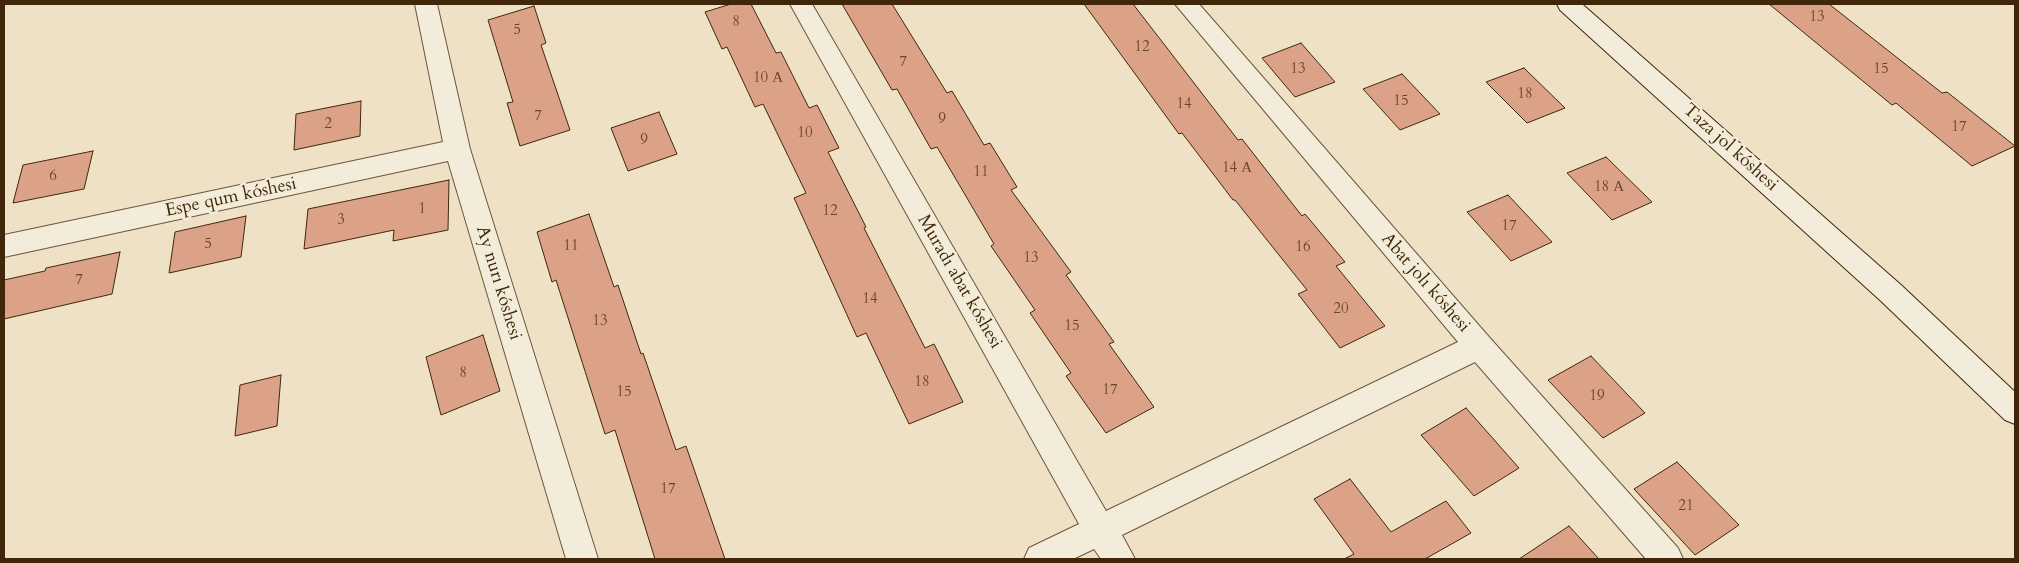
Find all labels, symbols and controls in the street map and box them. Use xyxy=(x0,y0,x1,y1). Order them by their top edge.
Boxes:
house number: 13 xyxy=(1809,9,1825,27)
house number: 8 xyxy=(732,14,740,32)
house number: 5 xyxy=(513,22,521,40)
house number: 12 xyxy=(1134,39,1150,57)
house number: 7 xyxy=(899,54,907,72)
house number: 13 xyxy=(1290,61,1306,79)
house number: 15 xyxy=(1873,61,1889,79)
house number: 10 А xyxy=(753,70,783,88)
house number: 18 xyxy=(1517,86,1533,104)
house number: 15 xyxy=(1393,93,1409,111)
house number: 14 xyxy=(1176,96,1192,114)
street label: Taza jol kóshesi xyxy=(1678,100,1782,196)
house number: 7 xyxy=(534,108,542,126)
house number: 9 xyxy=(938,111,946,129)
house number: 2 xyxy=(324,116,332,134)
house number: 17 xyxy=(1951,119,1967,137)
house number: 10 xyxy=(797,125,813,143)
house number: 9 xyxy=(640,132,648,150)
house number: 14 А xyxy=(1222,160,1252,178)
house number: 11 xyxy=(973,164,989,182)
house number: 6 xyxy=(49,168,57,186)
street label: Espe qum kóshesi xyxy=(163,174,299,222)
house number: 18 А xyxy=(1594,179,1624,197)
house number: 1 xyxy=(418,201,426,219)
house number: 12 xyxy=(822,203,838,221)
street label: Muradı abat kóshesi xyxy=(912,211,1006,353)
house number: 3 xyxy=(337,212,345,230)
house number: 17 xyxy=(1501,218,1517,236)
street label: Ay nurı kóshesi xyxy=(470,223,526,343)
street label: Abat jolı kóshesi xyxy=(1376,229,1474,337)
house number: 5 xyxy=(204,236,212,254)
house number: 11 xyxy=(563,238,579,256)
house number: 16 xyxy=(1295,239,1311,257)
house number: 13 xyxy=(1023,250,1039,268)
house number: 7 xyxy=(75,272,83,290)
house number: 14 xyxy=(862,291,878,309)
house number: 20 xyxy=(1333,301,1349,319)
house number: 13 xyxy=(592,313,608,331)
house number: 15 xyxy=(1064,318,1080,336)
house number: 8 xyxy=(459,365,467,383)
house number: 18 xyxy=(914,374,930,392)
house number: 17 xyxy=(1102,382,1118,400)
house number: 15 xyxy=(616,384,632,402)
house number: 19 xyxy=(1589,388,1605,406)
house number: 17 xyxy=(660,481,676,499)
house number: 21 xyxy=(1678,498,1694,516)

